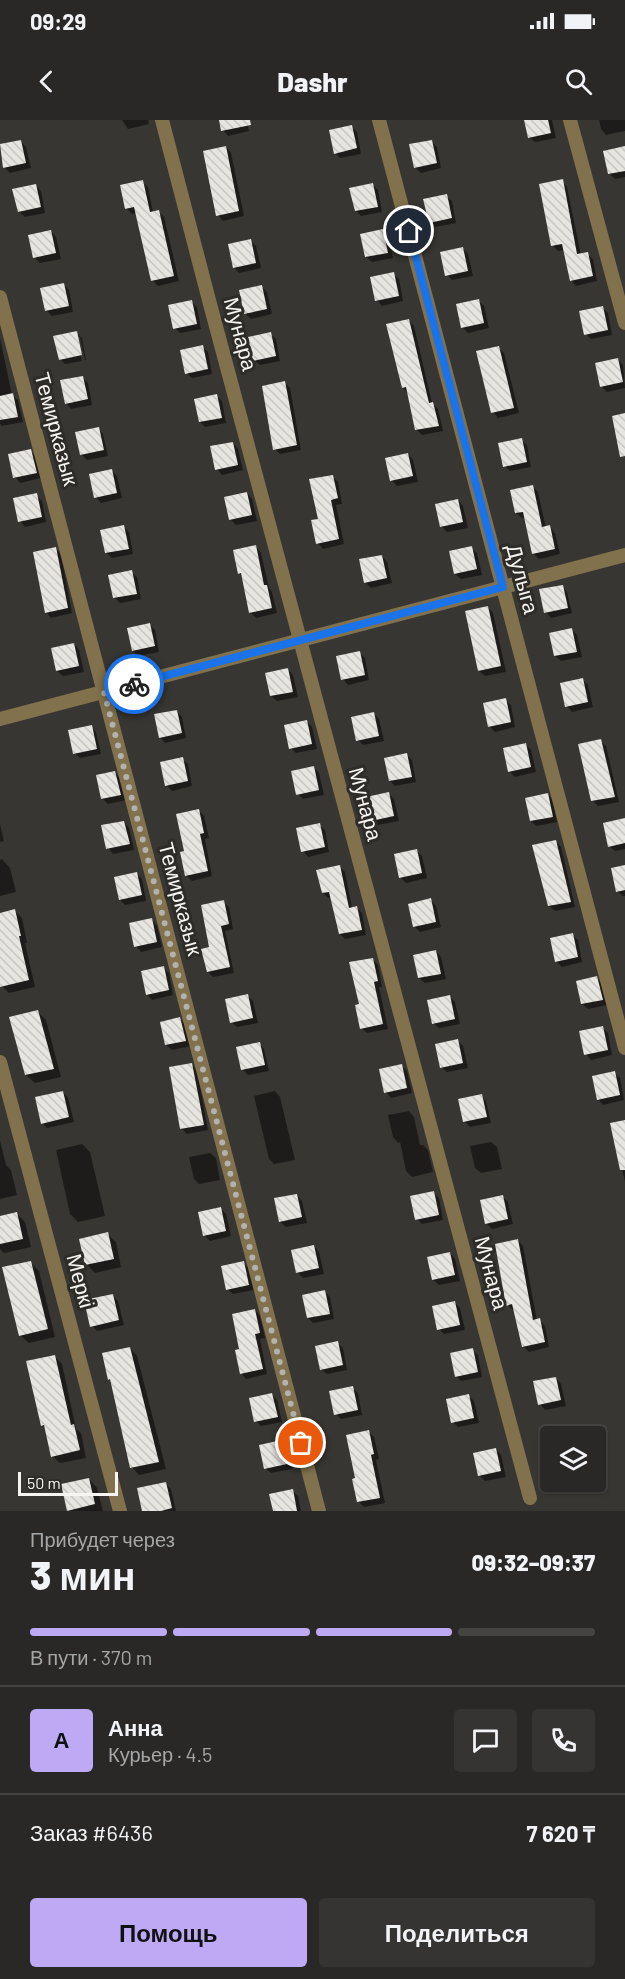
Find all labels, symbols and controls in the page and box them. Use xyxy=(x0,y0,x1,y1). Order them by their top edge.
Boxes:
text: 09:29 xyxy=(30,8,86,34)
icon: back xyxy=(30,65,63,98)
text: Dashr xyxy=(277,65,348,97)
icon: search xyxy=(562,65,595,98)
pin xyxy=(383,205,434,256)
icon: home xyxy=(392,214,425,247)
street label: Мунара xyxy=(220,294,263,373)
street label: Темирказык xyxy=(30,369,85,489)
street label: Дулыга xyxy=(502,541,545,616)
courier xyxy=(104,654,164,714)
icon: bike xyxy=(118,668,151,701)
street label: Мунара xyxy=(345,764,388,843)
street label: Темирказык xyxy=(154,839,209,959)
street label: Мунара xyxy=(471,1233,514,1312)
street label: Меркі xyxy=(62,1251,101,1310)
pin xyxy=(275,1417,326,1468)
icon: bag xyxy=(284,1426,317,1459)
map controls xyxy=(540,1426,606,1492)
button: layers xyxy=(540,1426,606,1492)
scale bar xyxy=(18,1469,118,1496)
text: 50 m xyxy=(27,1473,61,1492)
text: Прибудет через xyxy=(30,1527,175,1551)
text: 09:32–09:37 xyxy=(472,1549,595,1575)
text: 3 мин xyxy=(30,1551,136,1598)
text: В пути · 370 m xyxy=(30,1645,152,1669)
button: chat xyxy=(454,1709,517,1772)
button: phone xyxy=(532,1709,595,1772)
text: Анна xyxy=(108,1714,163,1740)
text: А xyxy=(54,1726,69,1752)
text: Курьер · 4.5 xyxy=(108,1742,212,1766)
text: Заказ #6436 xyxy=(30,1819,153,1845)
text: 7 620 ₸ xyxy=(527,1820,595,1846)
button: Помощь xyxy=(30,1898,307,1967)
button: Поделиться xyxy=(319,1898,595,1967)

